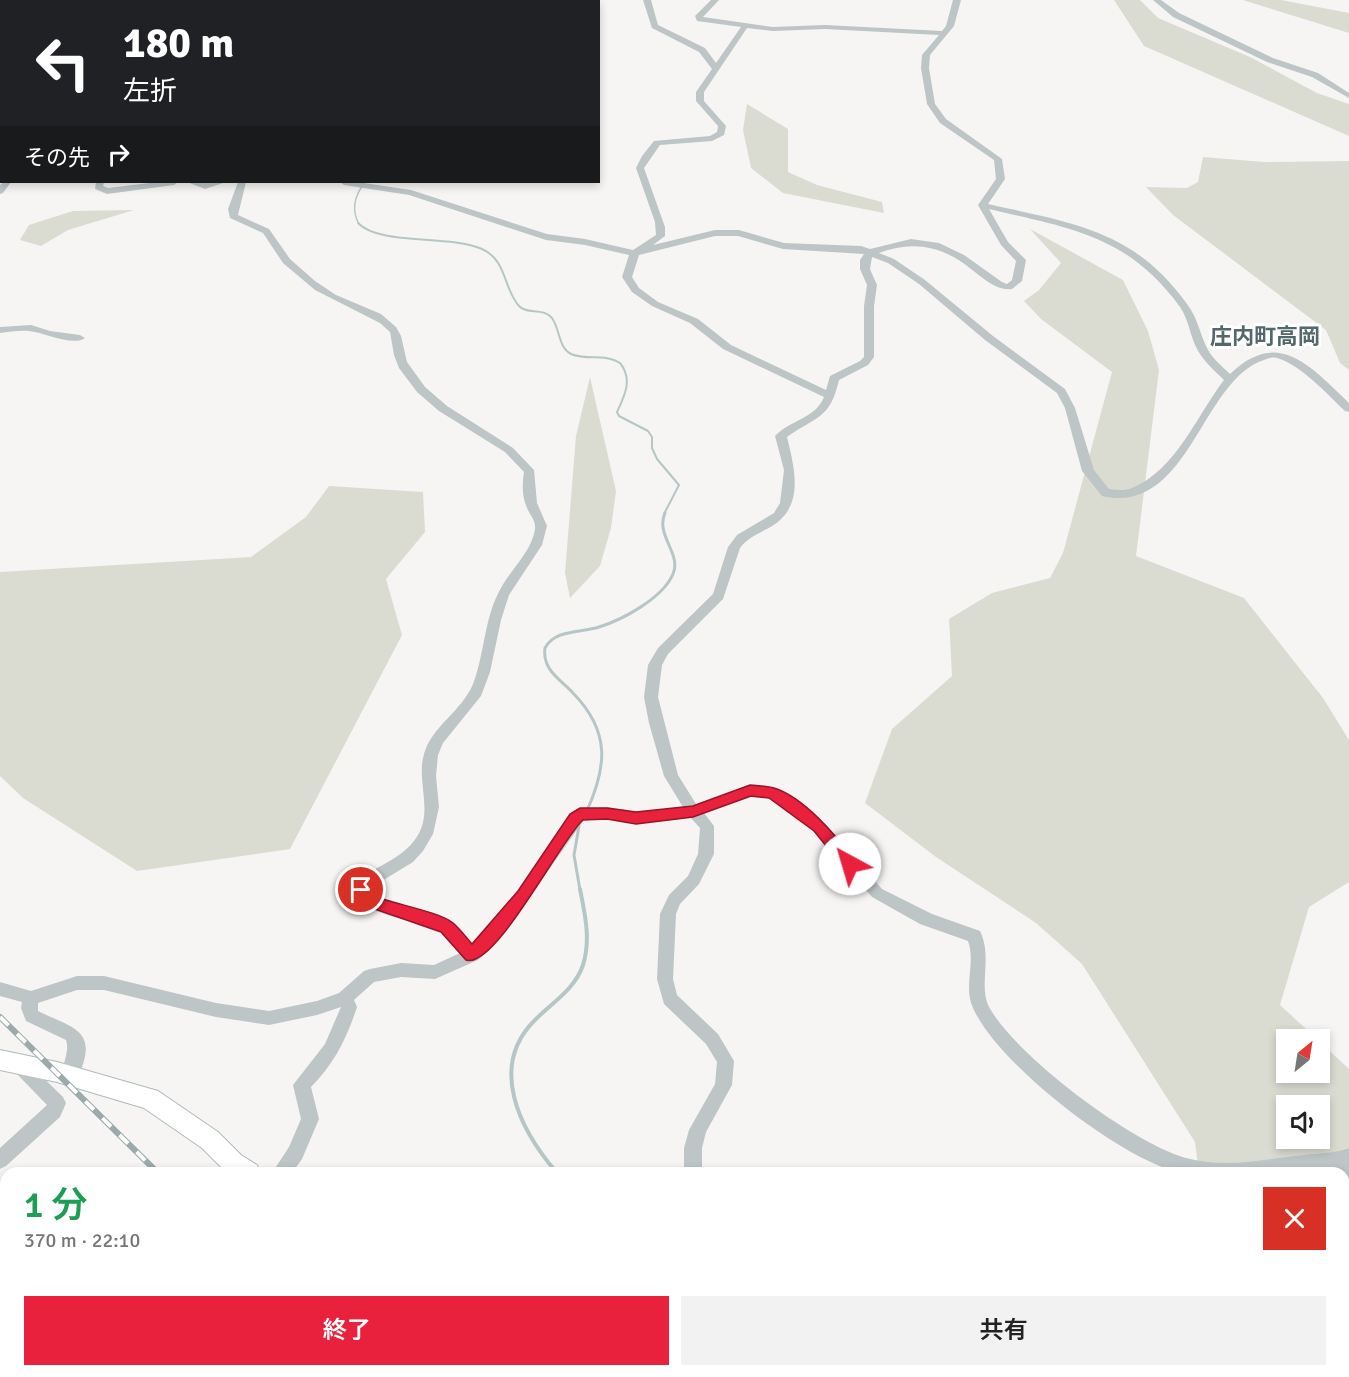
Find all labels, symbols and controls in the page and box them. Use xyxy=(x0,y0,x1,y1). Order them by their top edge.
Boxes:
text: 180 m xyxy=(123,18,234,69)
icon: left xyxy=(24,24,102,102)
text: 左折 xyxy=(123,75,177,108)
icon: right xyxy=(102,138,135,171)
text: その先 xyxy=(24,144,90,171)
district label: 庄内町高岡 xyxy=(1210,323,1320,350)
position arrow xyxy=(818,832,882,896)
pin xyxy=(335,864,386,915)
icon: arrive xyxy=(344,873,377,906)
north arrow xyxy=(1276,1029,1330,1083)
map controls xyxy=(1276,1029,1330,1149)
button: sound xyxy=(1276,1095,1330,1149)
text: 1 分 xyxy=(24,1183,87,1228)
button: close xyxy=(1263,1187,1326,1250)
text: 370 m · 22:10 xyxy=(24,1228,140,1253)
button: 終了 xyxy=(24,1296,669,1365)
button: 共有 xyxy=(681,1296,1326,1365)

